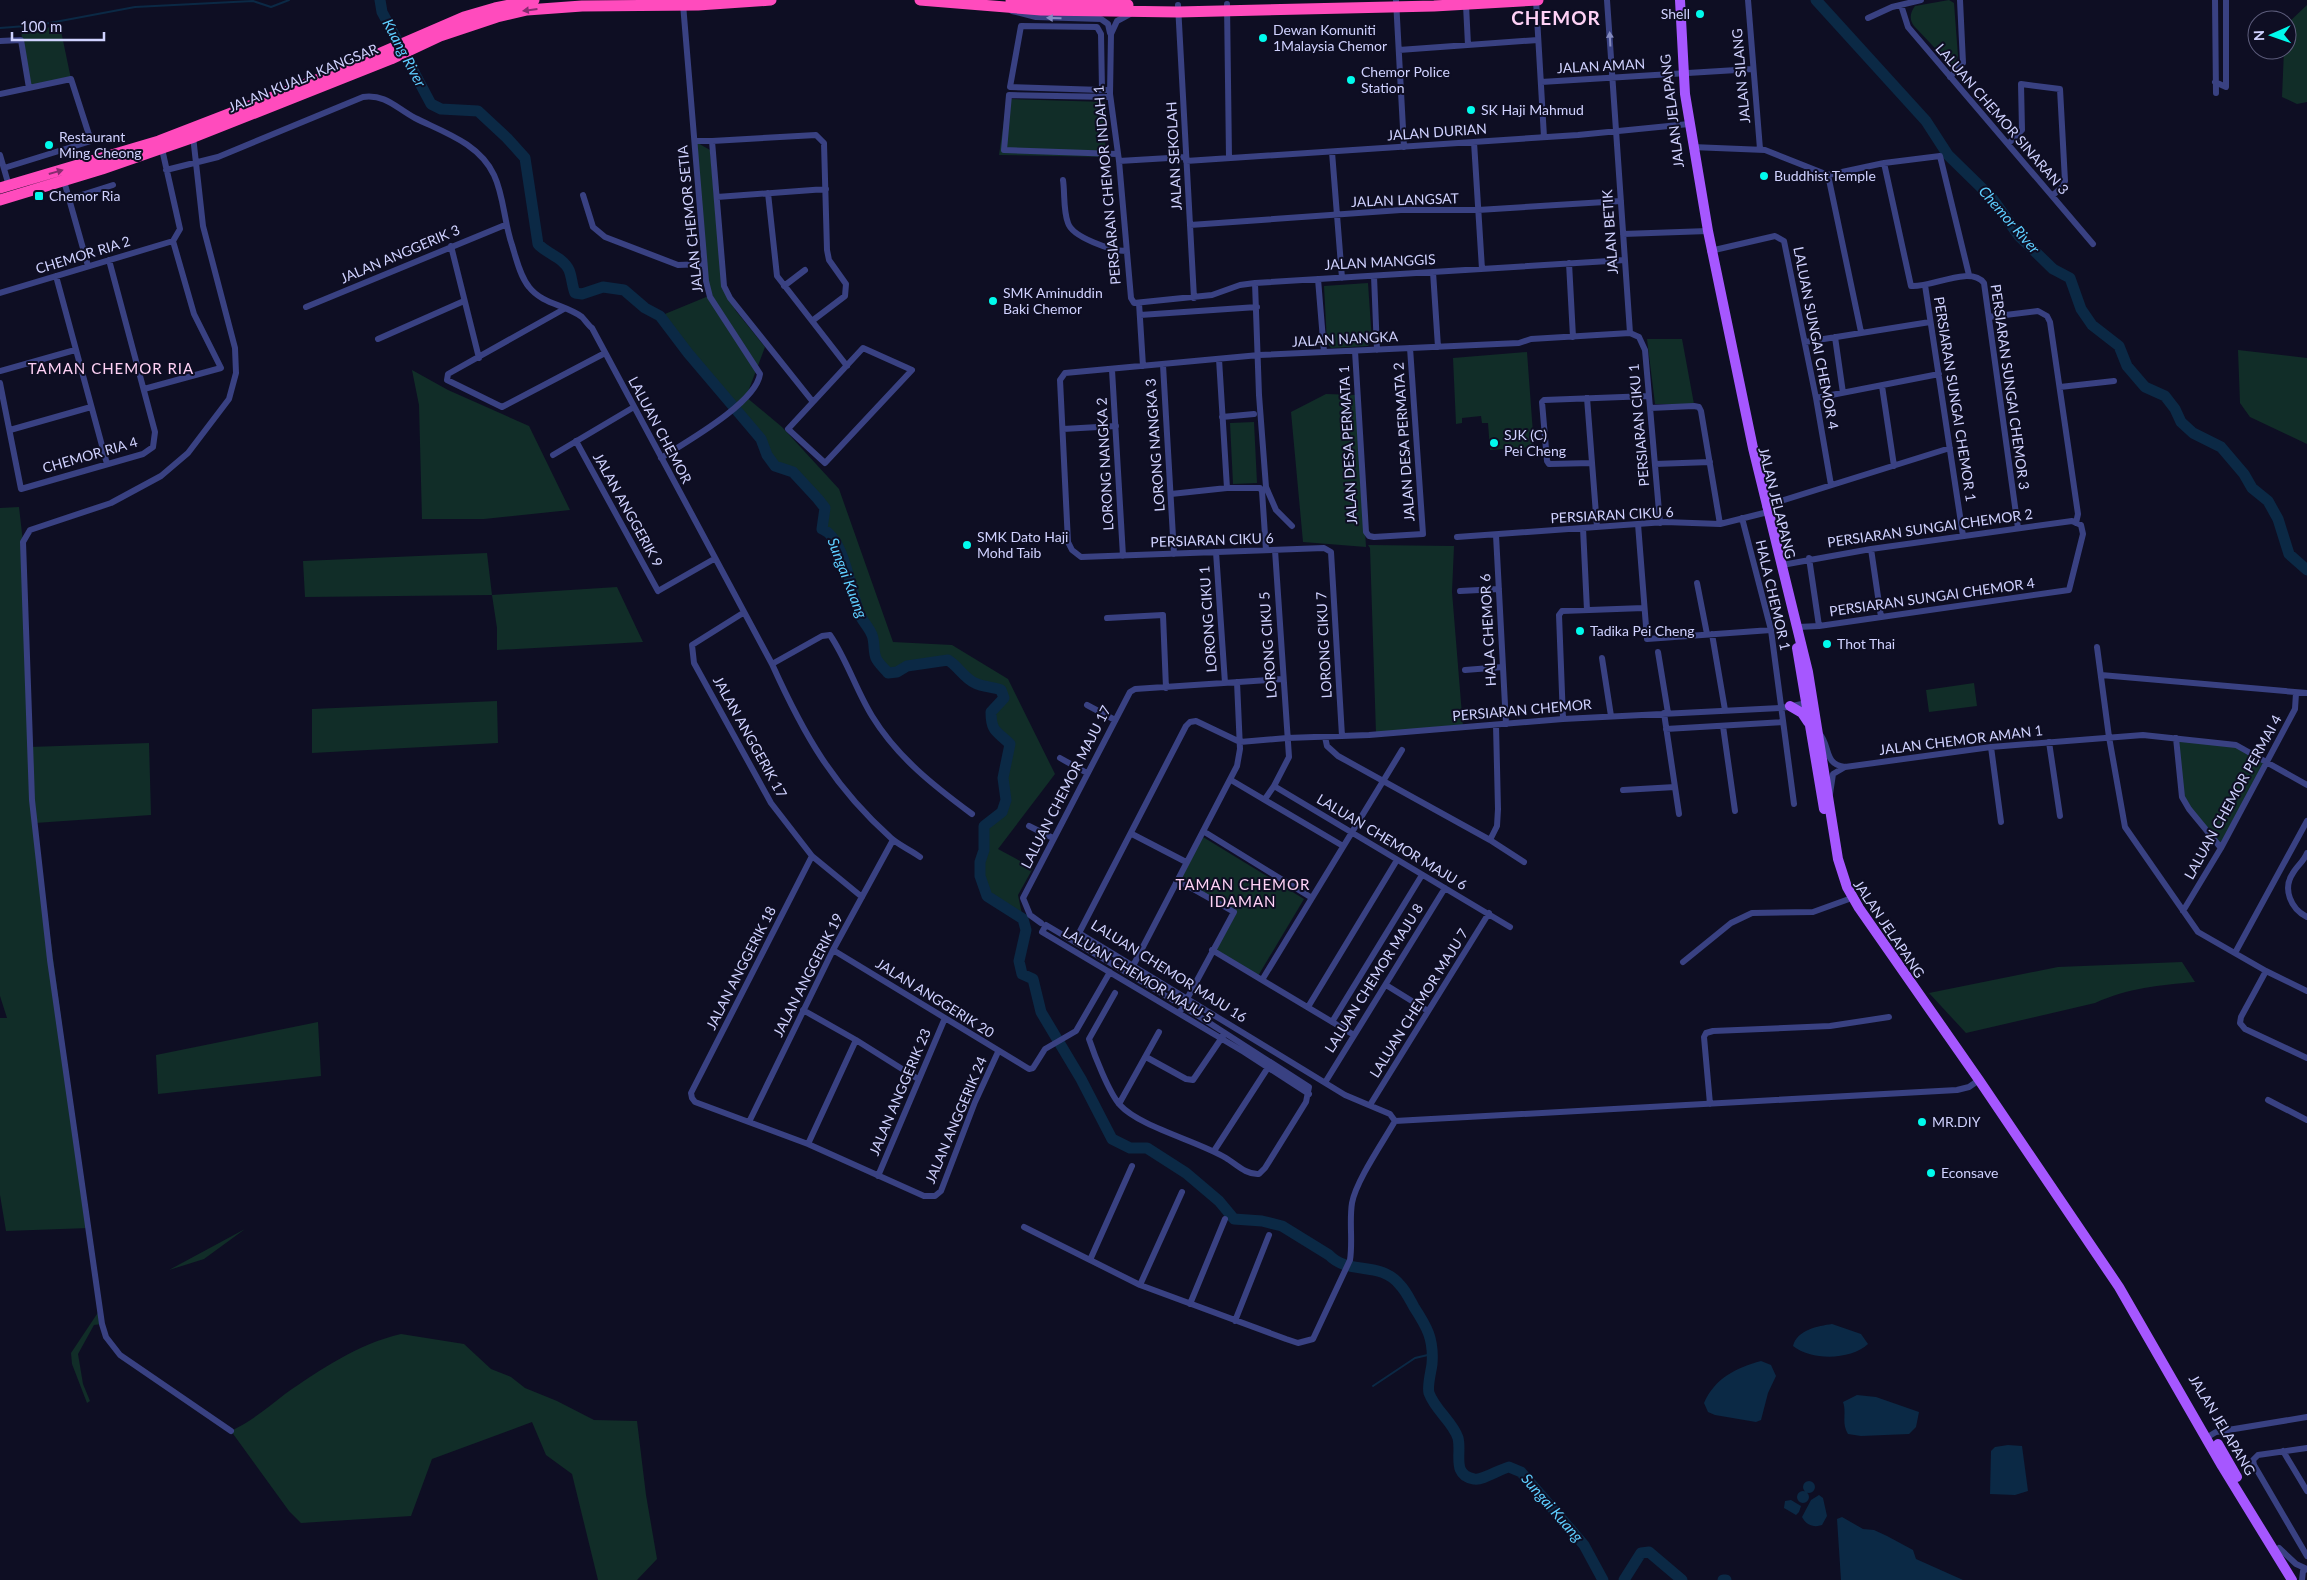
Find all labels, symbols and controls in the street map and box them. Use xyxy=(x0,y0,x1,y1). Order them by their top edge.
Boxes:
place label: Shell xyxy=(1661,5,1690,22)
district label: CHEMOR xyxy=(1511,6,1601,29)
one-way arrow xyxy=(521,7,537,15)
marker: Shell xyxy=(1694,8,1706,20)
scale bar xyxy=(12,10,105,42)
north arrow xyxy=(2247,10,2297,60)
one-way arrow xyxy=(1045,14,1061,22)
water label: Kuang River xyxy=(379,15,431,90)
text: 100 m xyxy=(20,17,62,35)
place label: Dewan Komuniti 1Malaysia Chemor xyxy=(1273,21,1387,54)
street label: JALAN SILANG xyxy=(1728,28,1753,124)
text: N xyxy=(2250,30,2267,41)
one-way arrow xyxy=(1605,31,1613,47)
marker: Dewan Komuniti 1Malaysia Chemor xyxy=(1257,32,1269,44)
street label: JALAN KUALA KANGSAR xyxy=(225,40,380,115)
street label: LALUAN CHEMOR SINARAN 3 xyxy=(1932,40,2073,198)
street label: JALAN JELAPANG xyxy=(1656,53,1687,169)
street label: JALAN AMAN xyxy=(1556,55,1646,76)
place label: Chemor Police Station xyxy=(1361,63,1450,96)
marker: Chemor Police Station xyxy=(1345,74,1357,86)
street label: PERSIARAN CHEMOR INDAH 1 xyxy=(1089,85,1124,286)
street label: JALAN SEKOLAH xyxy=(1162,101,1185,211)
place label: SK Haji Mahmud xyxy=(1481,101,1584,118)
marker: SK Haji Mahmud xyxy=(1465,104,1477,116)
street label: JALAN DURIAN xyxy=(1386,120,1487,143)
place label: Restaurant Ming Cheong xyxy=(59,128,142,161)
marker: Restaurant Ming Cheong xyxy=(43,139,55,151)
street label: JALAN CHEMOR SETIA xyxy=(673,144,706,294)
one-way arrow xyxy=(48,167,63,175)
place label: Buddhist Temple xyxy=(1774,167,1876,184)
marker: Buddhist Temple xyxy=(1758,170,1770,182)
water label: Chemor River xyxy=(1975,182,2045,258)
place label: Chemor Ria xyxy=(49,187,120,204)
street label: JALAN BETIK xyxy=(1598,188,1621,275)
street label: JALAN LANGSAT xyxy=(1351,189,1460,210)
marker: Chemor Ria xyxy=(33,190,45,202)
street label: JALAN ANGGERIK 3 xyxy=(338,221,462,286)
street label: CHEMOR RIA 2 xyxy=(33,232,132,277)
street label: LALUAN SUNGAI CHEMOR 4 xyxy=(1790,245,1843,431)
street label: JALAN MANGGIS xyxy=(1324,250,1436,273)
street label: PERSIARAN SUNGAI CHEMOR 3 xyxy=(1988,283,2033,491)
place label: SMK Aminuddin Baki Chemor xyxy=(1003,284,1103,317)
marker: SMK Aminuddin Baki Chemor xyxy=(987,295,999,307)
street label: PERSIARAN SUNGAI CHEMOR 1 xyxy=(1931,295,1980,503)
street label: JALAN NANGKA xyxy=(1292,327,1399,350)
district label: TAMAN CHEMOR RIA xyxy=(28,359,194,377)
street label: JALAN DESA PERMATA 2 xyxy=(1389,362,1418,522)
street label: PERSIARAN CIKU 1 xyxy=(1625,363,1652,487)
street label: JALAN DESA PERMATA 1 xyxy=(1335,365,1360,525)
street label: LALUAN CHEMOR xyxy=(625,373,696,486)
street label: LORONG NANGKA 3 xyxy=(1141,378,1168,512)
street label: LORONG NANGKA 2 xyxy=(1093,397,1116,531)
place label: SJK (C) Pei Cheng xyxy=(1504,426,1566,459)
street label: CHEMOR RIA 4 xyxy=(40,433,139,476)
marker: SJK (C) Pei Cheng xyxy=(1488,437,1500,449)
street label: JALAN JELAPANG xyxy=(1755,445,1800,561)
street label: JALAN ANGGERIK 9 xyxy=(590,450,667,570)
street label: PERSIARAN CIKU 6 xyxy=(1550,503,1674,526)
street label: PERSIARAN SUNGAI CHEMOR 2 xyxy=(1826,505,2034,550)
place label: SMK Dato Haji Mohd Taib xyxy=(977,528,1068,561)
street label: PERSIARAN CIKU 6 xyxy=(1150,529,1274,550)
water label: Sungai Kuang xyxy=(824,535,872,621)
street label: HALA CHEMOR 1 xyxy=(1753,538,1794,652)
marker: SMK Dato Haji Mohd Taib xyxy=(961,539,973,551)
street label: LORONG CIKU 1 xyxy=(1195,565,1220,673)
street label: HALA CHEMOR 6 xyxy=(1476,573,1499,687)
street label: PERSIARAN SUNGAI CHEMOR 4 xyxy=(1828,574,2036,619)
street label: LORONG CIKU 5 xyxy=(1255,591,1280,699)
street label: LORONG CIKU 7 xyxy=(1312,591,1335,699)
place label: Tadika Pei Cheng xyxy=(1590,622,1695,639)
marker: Tadika Pei Cheng xyxy=(1574,625,1586,637)
place label: Thot Thai xyxy=(1837,635,1895,652)
marker: Thot Thai xyxy=(1821,638,1833,650)
street label: JALAN ANGGERIK 17 xyxy=(710,673,791,800)
street label: PERSIARAN CHEMOR xyxy=(1452,695,1593,724)
street label: LALUAN CHEMOR MAJU 17 xyxy=(1017,702,1114,871)
street label: LALUAN CHEMOR PERMAI 4 xyxy=(2180,712,2285,882)
street label: JALAN CHEMOR AMAN 1 xyxy=(1878,721,2044,758)
street label: LALUAN CHEMOR MAJU 6 xyxy=(1314,790,1471,893)
district label: TAMAN CHEMOR IDAMAN xyxy=(1176,875,1310,910)
street label: JALAN JELAPANG xyxy=(1850,876,1928,981)
street label: LALUAN CHEMOR MAJU 8 xyxy=(1321,900,1426,1055)
street label: JALAN ANGGERIK 18 xyxy=(702,903,779,1032)
street label: JALAN ANGGERIK 19 xyxy=(769,910,846,1039)
street label: LALUAN CHEMOR MAJU 16 xyxy=(1088,916,1250,1026)
street label: LALUAN CHEMOR MAJU 5 xyxy=(1060,923,1217,1026)
street label: LALUAN CHEMOR MAJU 7 xyxy=(1366,925,1471,1080)
street label: JALAN ANGGERIK 20 xyxy=(873,954,998,1041)
street label: JALAN ANGGERIK 23 xyxy=(865,1026,934,1158)
street label: JALAN ANGGERIK 24 xyxy=(921,1054,990,1186)
place label: MR.DIY xyxy=(1932,1113,1981,1130)
marker: MR.DIY xyxy=(1916,1116,1928,1128)
place label: Econsave xyxy=(1941,1164,1998,1181)
marker: Econsave xyxy=(1925,1167,1937,1179)
street label: JALAN JELAPANG xyxy=(2186,1371,2259,1478)
water label: Sungai Kuang xyxy=(1518,1469,1588,1546)

